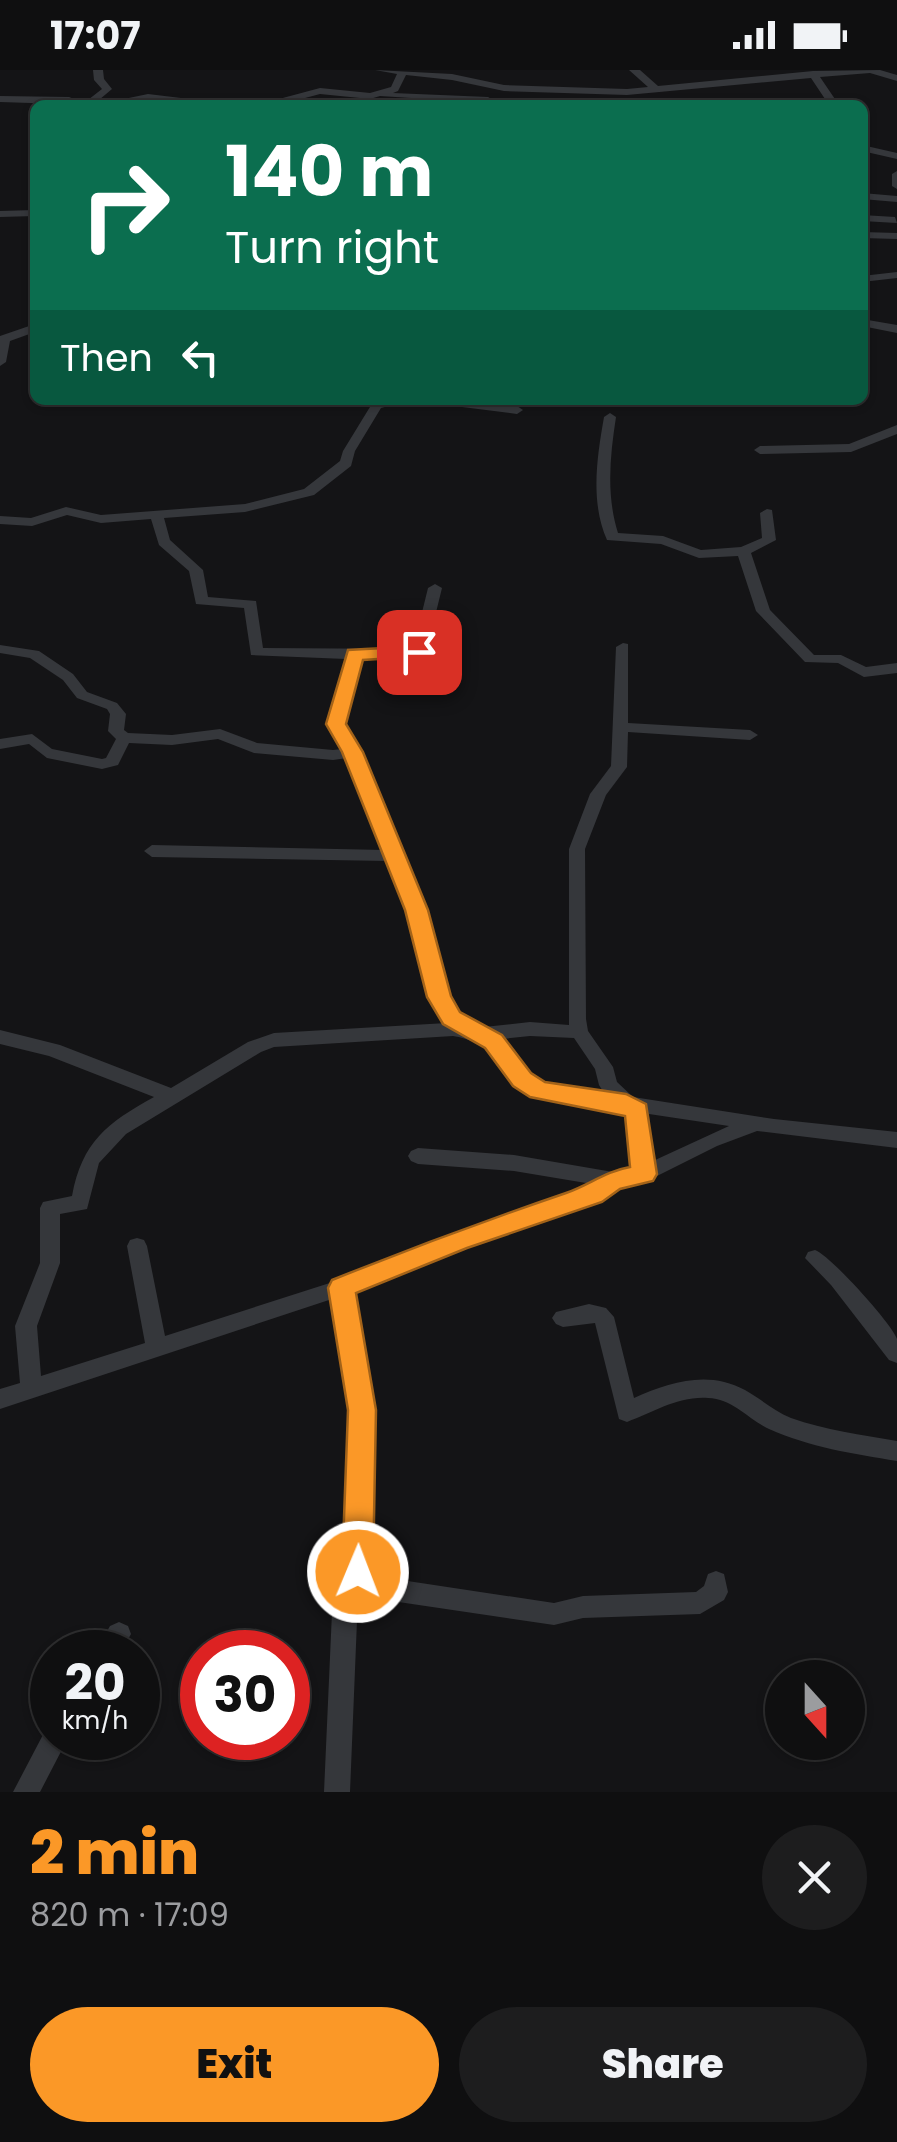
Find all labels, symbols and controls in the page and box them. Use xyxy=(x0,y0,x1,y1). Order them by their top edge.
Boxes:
text: 17:07 xyxy=(50,9,141,62)
text: 140 m xyxy=(225,122,433,221)
icon: right xyxy=(60,140,190,270)
text: Turn right xyxy=(225,216,439,279)
icon: left xyxy=(173,330,228,385)
text: Then xyxy=(60,331,153,384)
pin xyxy=(377,610,462,695)
icon: arrive xyxy=(392,625,447,680)
position arrow xyxy=(306,1520,410,1624)
speed limit sign: 30 xyxy=(180,1630,310,1760)
text: 20 xyxy=(64,1647,126,1718)
north arrow xyxy=(765,1660,865,1760)
map controls xyxy=(765,1660,865,1760)
text: km/h xyxy=(62,1703,128,1738)
text: 2 min xyxy=(30,1811,199,1895)
button: close xyxy=(762,1825,867,1930)
text: 820 m · 17:09 xyxy=(30,1892,229,1937)
button: Exit xyxy=(30,2007,439,2122)
button: Share xyxy=(459,2007,867,2122)

